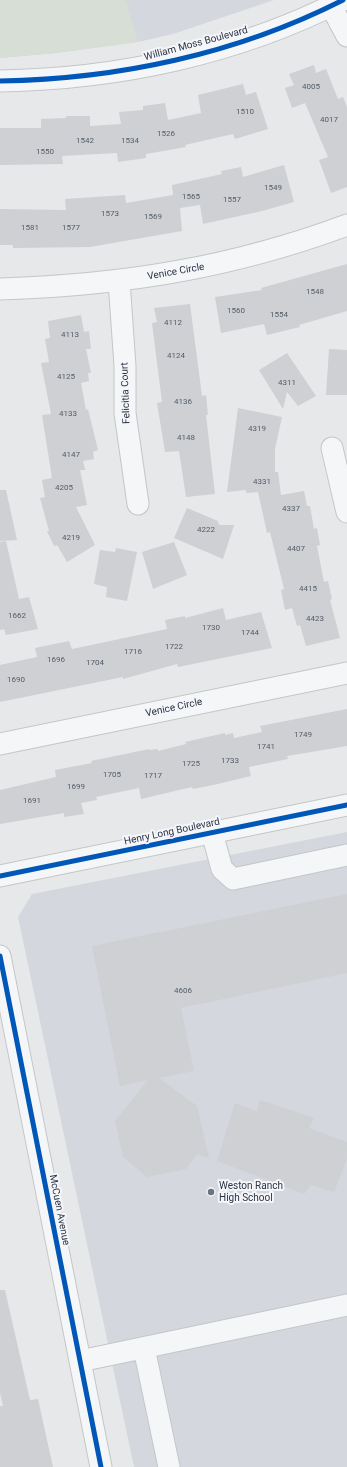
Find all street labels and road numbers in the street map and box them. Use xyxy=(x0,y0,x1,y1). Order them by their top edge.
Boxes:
street label: William Moss Boulevard xyxy=(143,24,249,64)
street label: Venice Circle xyxy=(147,261,205,283)
street label: Felicitia Court xyxy=(119,362,133,424)
street label: Venice Circle xyxy=(145,696,203,720)
street label: Henry Long Boulevard xyxy=(123,816,221,848)
street label: McCuen Avenue xyxy=(46,1174,72,1246)

